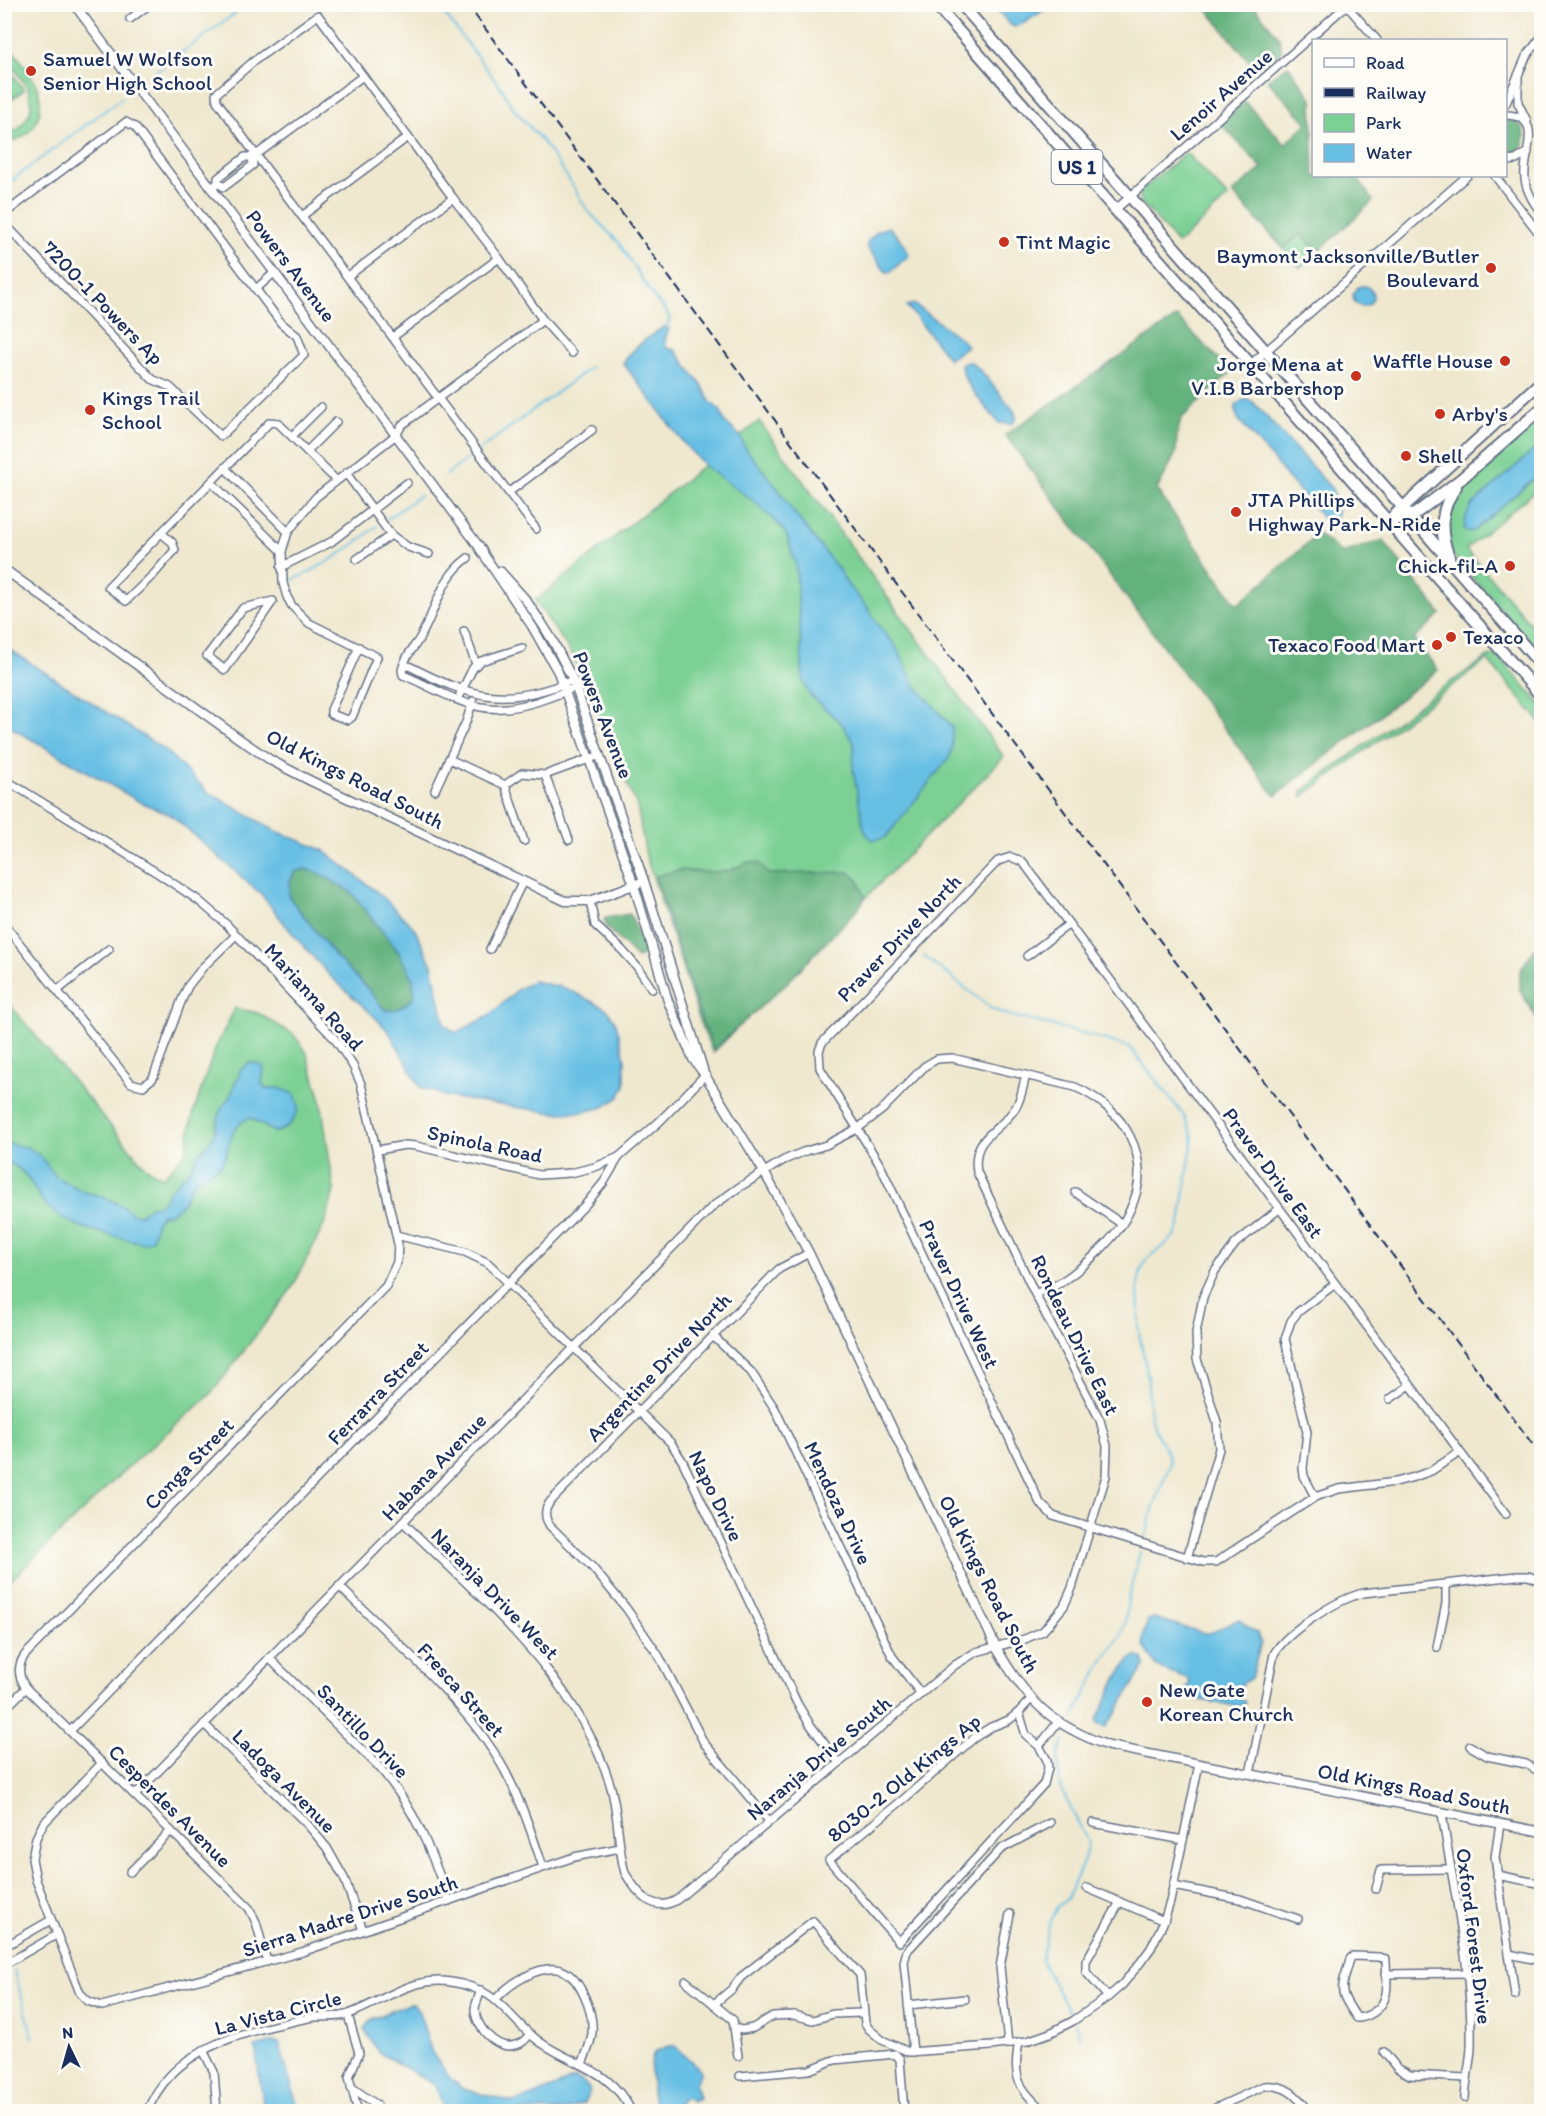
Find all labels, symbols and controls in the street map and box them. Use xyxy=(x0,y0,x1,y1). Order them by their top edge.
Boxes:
legend xyxy=(1312,39,1507,177)
street label: Lenoir Avenue xyxy=(1164,43,1277,146)
place label: Samuel W Wolfson Senior High School xyxy=(43,46,213,95)
text: Road xyxy=(1366,52,1405,74)
marker: Samuel W Wolfson Senior High School xyxy=(24,64,38,78)
text: Railway xyxy=(1366,82,1427,104)
text: Park xyxy=(1366,112,1401,134)
text: Water xyxy=(1366,142,1412,164)
road number: US 1 xyxy=(1052,150,1102,184)
street label: Powers Avenue xyxy=(241,205,342,327)
place label: Tint Magic xyxy=(1016,229,1111,254)
street label: 7200-1 Powers Ap xyxy=(38,235,169,370)
marker: Tint Magic xyxy=(997,235,1011,249)
place label: Baymont Jacksonville/Butler Boulevard xyxy=(1217,243,1480,292)
marker: Baymont Jacksonville/Butler Boulevard xyxy=(1484,261,1498,275)
place label: Waffle House xyxy=(1373,348,1493,373)
place label: Jorge Mena at V.I.B Barbershop xyxy=(1191,351,1344,400)
marker: Waffle House xyxy=(1498,354,1512,368)
marker: Jorge Mena at V.I.B Barbershop xyxy=(1349,369,1363,383)
place label: Kings Trail School xyxy=(102,385,200,434)
place label: Arby's xyxy=(1452,401,1508,426)
marker: Kings Trail School xyxy=(83,403,97,417)
marker: Arby's xyxy=(1433,407,1447,421)
place label: Shell xyxy=(1418,443,1463,468)
marker: Shell xyxy=(1399,449,1413,463)
place label: JTA Phillips Highway Park-N-Ride xyxy=(1248,487,1441,536)
marker: JTA Phillips Highway Park-N-Ride xyxy=(1229,505,1243,519)
place label: Chick-fil-A xyxy=(1398,553,1499,578)
marker: Chick-fil-A xyxy=(1503,559,1517,573)
place label: Texaco xyxy=(1463,624,1524,649)
marker: Texaco xyxy=(1444,630,1458,644)
place label: Texaco Food Mart xyxy=(1268,632,1425,657)
marker: Texaco Food Mart xyxy=(1430,638,1444,652)
street label: Powers Avenue xyxy=(568,648,639,782)
street label: Old Kings Road South xyxy=(262,723,448,834)
street label: Praver Drive North xyxy=(831,868,966,1007)
street label: Marianna Road xyxy=(259,938,370,1056)
street label: Praver Drive East xyxy=(1218,1103,1329,1243)
street label: Spinola Road xyxy=(425,1119,545,1168)
street label: Praver Drive West xyxy=(914,1215,1005,1372)
street label: Rondeau Drive East xyxy=(1026,1250,1125,1419)
street label: Argentine Drive North xyxy=(581,1286,737,1446)
street label: Ferrarra Street xyxy=(322,1335,434,1450)
street label: Habana Avenue xyxy=(376,1408,491,1526)
street label: Conga Street xyxy=(139,1412,239,1515)
street label: Mendoza Drive xyxy=(799,1437,878,1568)
street label: Napo Drive xyxy=(684,1446,749,1545)
street label: Old Kings Road South xyxy=(934,1491,1045,1677)
street label: Naranja Drive West xyxy=(426,1523,565,1665)
street label: Fresca Street xyxy=(412,1637,510,1742)
place label: New Gate Korean Church xyxy=(1159,1677,1294,1726)
street label: Santillo Drive xyxy=(312,1678,415,1783)
street label: Naranja Drive South xyxy=(741,1689,897,1825)
marker: New Gate Korean Church xyxy=(1140,1695,1154,1709)
street label: 8030-2 Old Kings Ap xyxy=(822,1708,985,1847)
street label: Ladoga Avenue xyxy=(227,1723,342,1838)
street label: Cesperdes Avenue xyxy=(104,1739,237,1872)
street label: Old Kings Road South xyxy=(1315,1758,1513,1820)
street label: Oxford Forest Drive xyxy=(1451,1846,1498,2025)
street label: Sierra Madre Drive South xyxy=(239,1869,461,1962)
street label: La Vista Circle xyxy=(212,1985,344,2040)
north arrow xyxy=(39,2017,99,2077)
text: N xyxy=(62,2023,74,2042)

